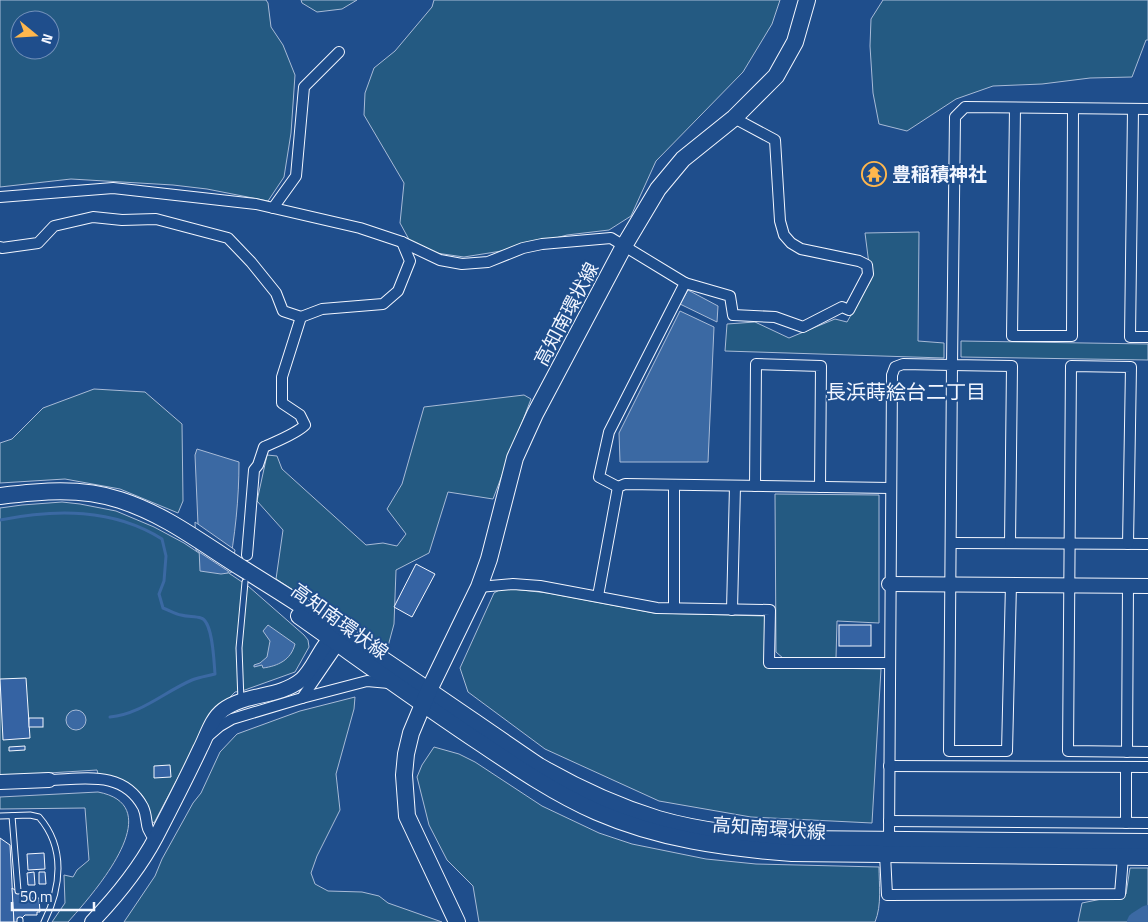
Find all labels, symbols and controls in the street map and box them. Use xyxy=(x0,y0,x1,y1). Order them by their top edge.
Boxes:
north arrow xyxy=(10,10,60,60)
text: N xyxy=(36,31,59,47)
place label: 豊稲積神社 xyxy=(892,159,987,188)
temple icon: 豊稲積神社 xyxy=(861,161,887,187)
street label: 高知南環状線 xyxy=(526,257,605,371)
district label: 長浜蒔絵台二丁目 xyxy=(826,376,986,407)
street label: 高知南環状線 xyxy=(286,575,395,666)
street label: 高知南環状線 xyxy=(711,809,827,846)
scale bar xyxy=(12,880,95,912)
text: 50 m xyxy=(20,885,53,908)

